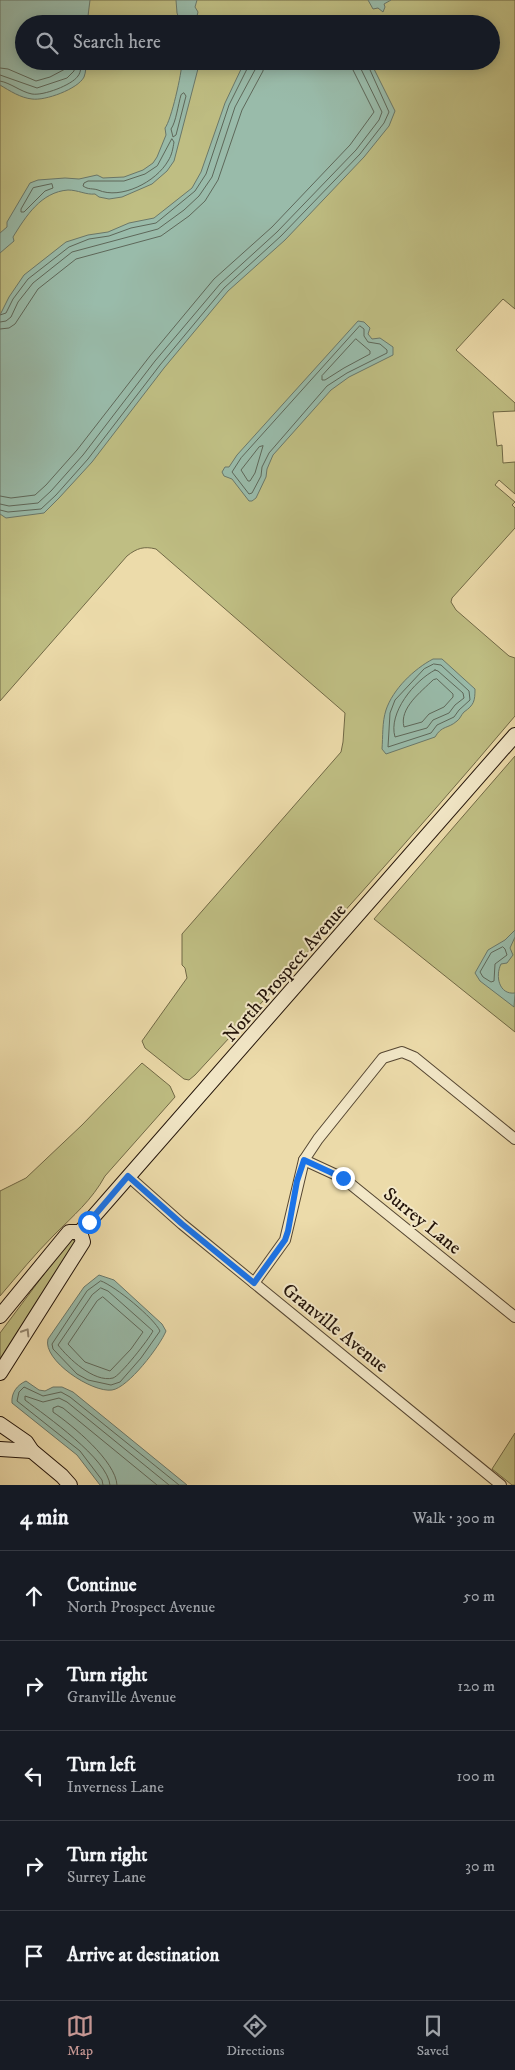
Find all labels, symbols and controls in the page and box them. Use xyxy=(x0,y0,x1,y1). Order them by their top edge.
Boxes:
search box xyxy=(15,15,500,70)
icon: search xyxy=(33,29,61,57)
text: Search here xyxy=(73,31,161,54)
street label: North Prospect Avenue xyxy=(219,899,352,1047)
route end xyxy=(332,1167,355,1190)
street label: Surrey Lane xyxy=(378,1183,466,1260)
route start xyxy=(78,1211,101,1234)
street label: Granville Avenue xyxy=(277,1278,393,1378)
one-way arrow xyxy=(19,1328,29,1337)
text: 4 min xyxy=(20,1505,69,1531)
text: Walk · 300 m xyxy=(412,1508,495,1528)
text: Continue xyxy=(67,1574,137,1597)
icon: ahead xyxy=(20,1582,48,1610)
text: 50 m xyxy=(463,1586,495,1606)
text: North Prospect Avenue xyxy=(67,1597,215,1617)
text: Turn right xyxy=(67,1664,147,1687)
icon: right xyxy=(20,1672,48,1700)
text: 120 m xyxy=(457,1676,495,1696)
text: Granville Avenue xyxy=(67,1687,176,1707)
text: Turn left xyxy=(67,1754,136,1777)
icon: left xyxy=(20,1762,48,1790)
text: 100 m xyxy=(457,1766,495,1786)
text: Inverness Lane xyxy=(67,1777,164,1797)
text: Turn right xyxy=(67,1844,147,1867)
icon: right xyxy=(20,1852,48,1880)
text: 30 m xyxy=(465,1856,495,1876)
text: Surrey Lane xyxy=(67,1867,146,1887)
icon: arrive xyxy=(20,1942,48,1970)
text: Arrive at destination xyxy=(67,1944,219,1967)
tab: Map xyxy=(66,2012,94,2060)
tab: Directions xyxy=(226,2012,284,2060)
tab: Saved xyxy=(417,2012,449,2060)

